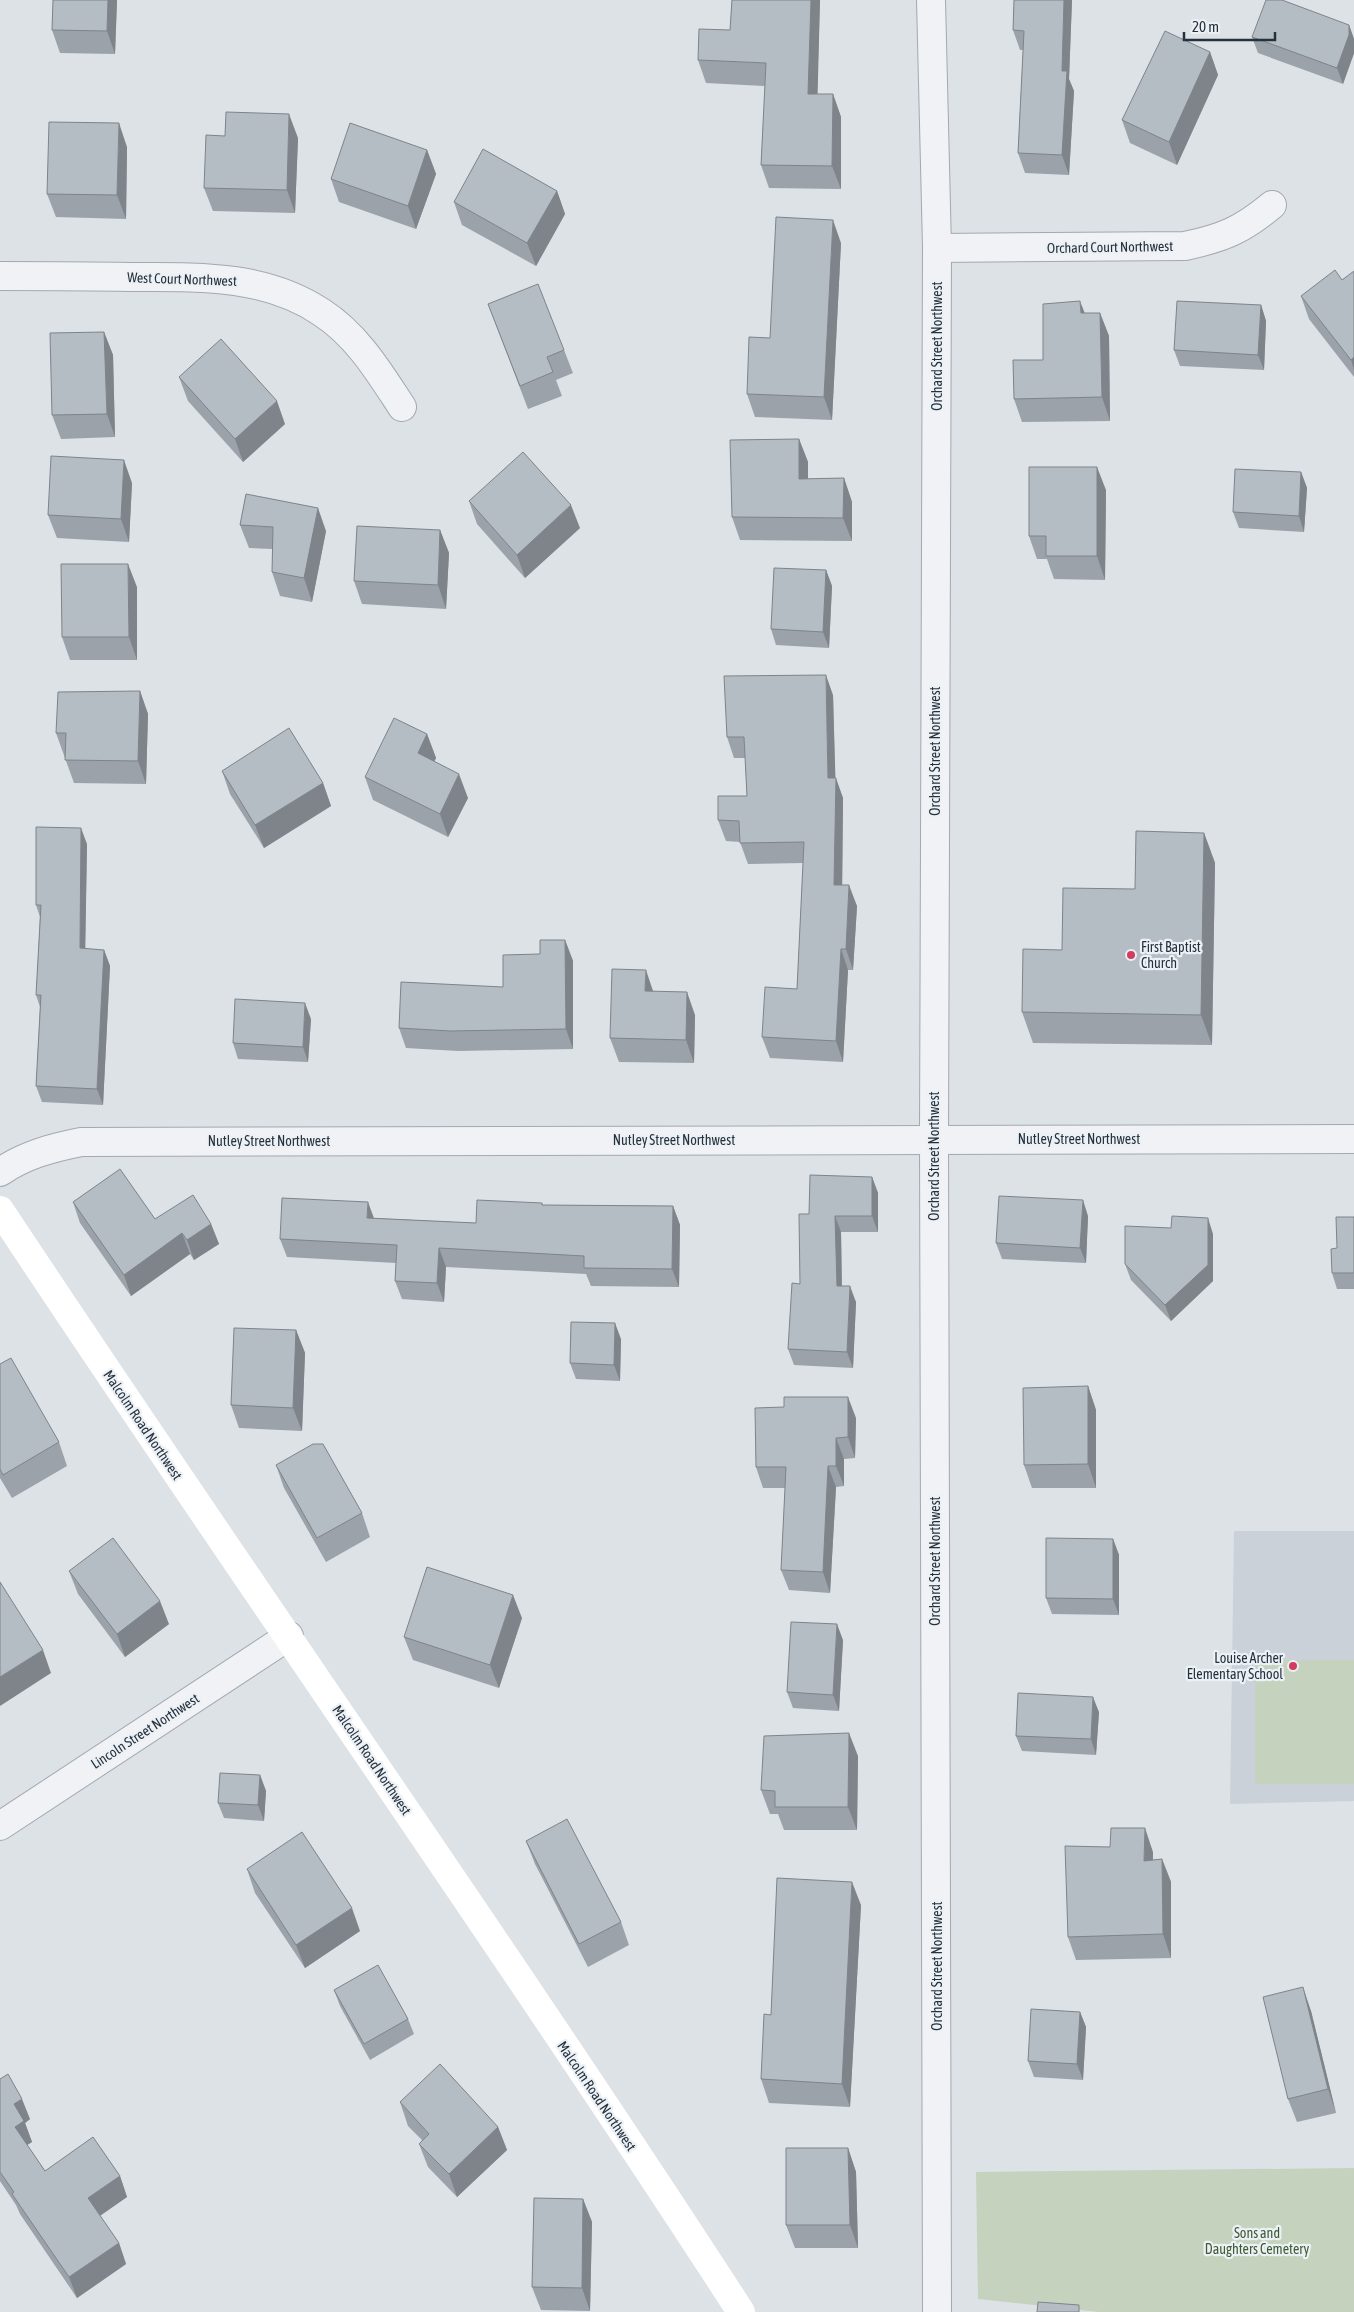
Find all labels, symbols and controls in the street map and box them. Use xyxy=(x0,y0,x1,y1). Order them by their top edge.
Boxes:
scale bar xyxy=(1184,10,1275,42)
text: 20 m xyxy=(1192,18,1219,35)
street label: Orchard Court Northwest xyxy=(1047,238,1173,256)
street label: West Court Northwest xyxy=(127,269,237,289)
street label: Orchard Street Northwest xyxy=(929,281,945,411)
street label: Orchard Street Northwest xyxy=(927,686,943,816)
place label: First Baptist Church xyxy=(1141,939,1201,971)
marker: First Baptist Church xyxy=(1125,949,1137,961)
street label: Orchard Street Northwest xyxy=(926,1091,942,1221)
street label: Nutley Street Northwest xyxy=(1018,1131,1140,1147)
street label: Nutley Street Northwest xyxy=(613,1132,735,1148)
street label: Nutley Street Northwest xyxy=(208,1133,330,1149)
street label: Malcolm Road Northwest xyxy=(100,1367,186,1483)
street label: Orchard Street Northwest xyxy=(927,1496,943,1626)
place label: Louise Archer Elementary School xyxy=(1187,1650,1284,1682)
marker: Louise Archer Elementary School xyxy=(1287,1660,1299,1672)
street label: Lincoln Street Northwest xyxy=(88,1690,202,1772)
street label: Malcolm Road Northwest xyxy=(329,1702,415,1818)
street label: Orchard Street Northwest xyxy=(929,1901,945,2031)
street label: Malcolm Road Northwest xyxy=(554,2038,640,2154)
park label: Sons and Daughters Cemetery xyxy=(1205,2225,1309,2257)

